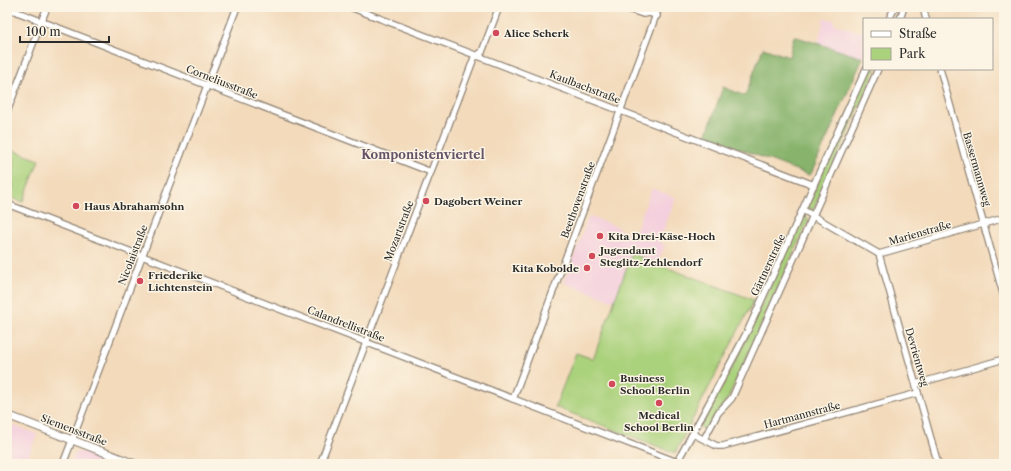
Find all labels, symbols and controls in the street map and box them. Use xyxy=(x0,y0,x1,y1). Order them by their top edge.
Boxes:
scale bar xyxy=(20,18,109,44)
legend xyxy=(863,18,993,70)
text: 100 m xyxy=(26,24,61,39)
text: Straße xyxy=(899,26,937,41)
place label: Alice Scherk xyxy=(503,27,569,40)
marker: Alice Scherk xyxy=(491,28,501,38)
text: Park xyxy=(899,46,926,61)
street label: Corneliusstraße xyxy=(184,62,260,102)
street label: Kaulbachstraße xyxy=(548,68,623,107)
street label: Bassermannweg xyxy=(960,130,994,208)
district label: Komponistenviertel xyxy=(361,147,485,162)
street label: Beethovenstraße xyxy=(558,160,598,240)
place label: Dagobert Weiner xyxy=(434,195,522,208)
marker: Dagobert Weiner xyxy=(421,196,431,206)
street label: Mozartstraße xyxy=(381,198,417,263)
place label: Haus Abrahamsohn xyxy=(84,200,185,213)
marker: Haus Abrahamsohn xyxy=(71,201,81,211)
street label: Marienstraße xyxy=(887,218,953,248)
street label: Nicolaistraße xyxy=(116,223,151,287)
place label: Kita Drei-Käse-Hoch xyxy=(608,230,716,243)
marker: Kita Drei-Käse-Hoch xyxy=(595,231,605,241)
street label: Gärtnerstraße xyxy=(748,232,788,298)
place label: Jugendamt Steglitz-Zehlendorf xyxy=(598,244,704,269)
marker: Jugendamt Steglitz-Zehlendorf xyxy=(587,251,597,261)
place label: Kita Kobolde xyxy=(512,262,579,275)
marker: Kita Kobolde xyxy=(582,263,592,273)
place label: Friederike Lichtenstein xyxy=(148,269,213,294)
marker: Friederike Lichtenstein xyxy=(135,276,145,286)
street label: Calandrellistraße xyxy=(305,303,387,345)
street label: Devrientweg xyxy=(902,326,932,389)
place label: Business School Berlin xyxy=(620,372,690,397)
marker: Business School Berlin xyxy=(607,379,617,389)
marker: Medical School Berlin xyxy=(654,398,664,408)
street label: Hartmannstraße xyxy=(762,398,842,431)
place label: Medical School Berlin xyxy=(624,409,694,434)
street label: Siemensstraße xyxy=(39,411,109,449)

